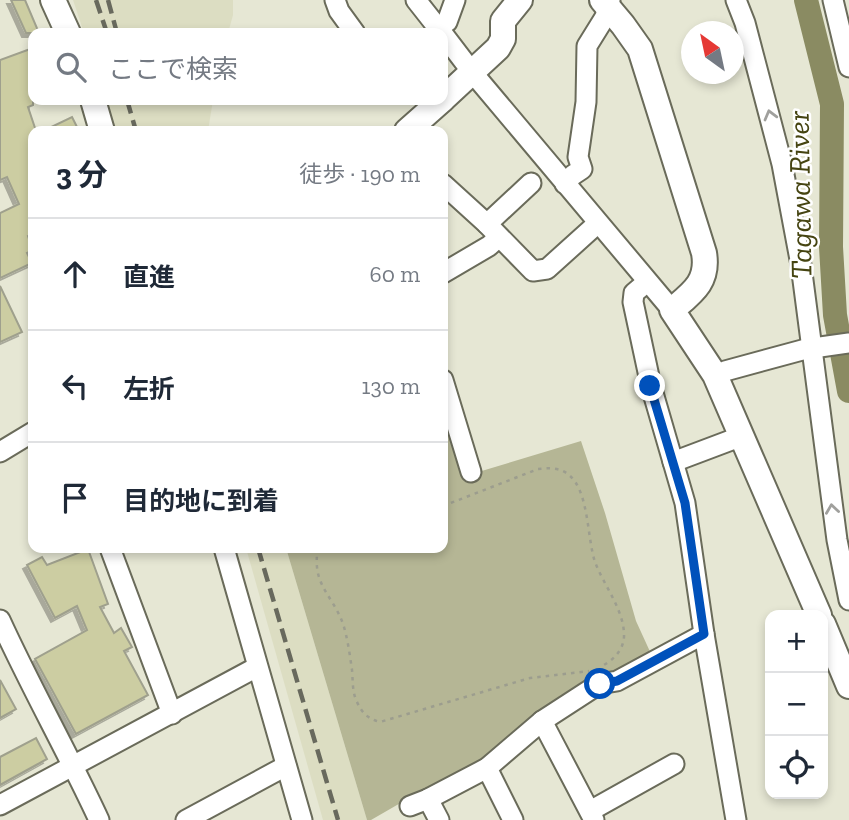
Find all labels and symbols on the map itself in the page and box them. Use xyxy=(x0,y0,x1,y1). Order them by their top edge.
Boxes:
north arrow xyxy=(681,21,744,84)
one-way arrow xyxy=(764,109,778,121)
water label: Tagawa River xyxy=(781,110,819,279)
route end xyxy=(634,370,665,401)
one-way arrow xyxy=(825,503,840,515)
route start xyxy=(584,668,615,699)

